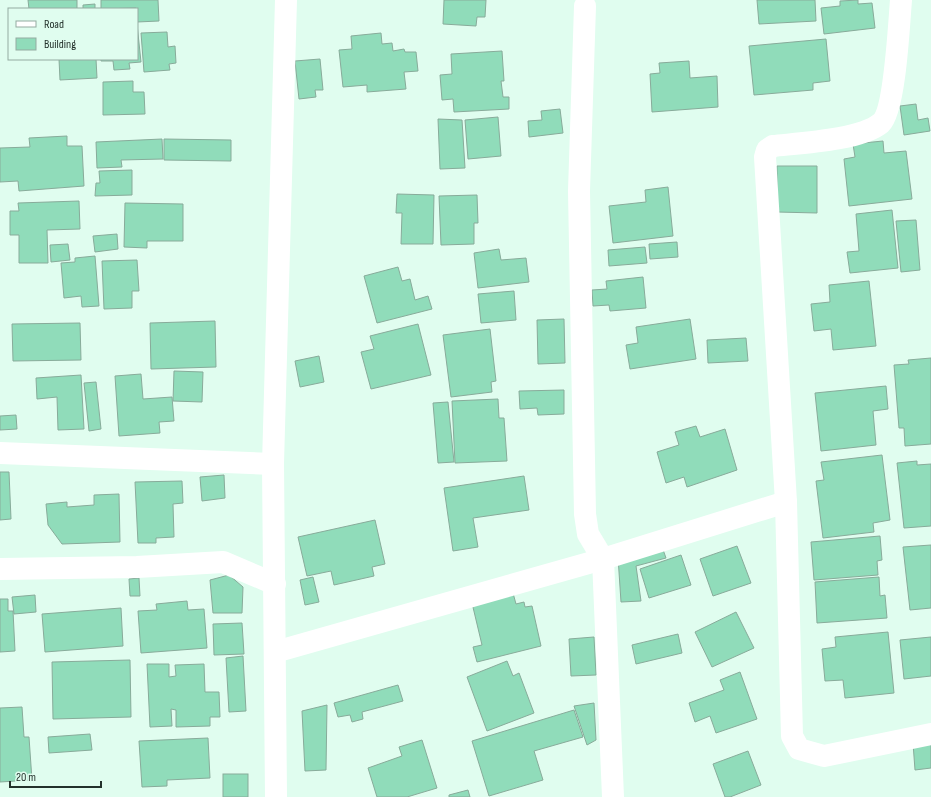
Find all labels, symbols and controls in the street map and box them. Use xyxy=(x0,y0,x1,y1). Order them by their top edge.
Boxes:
legend xyxy=(8,8,138,60)
text: Road xyxy=(44,17,64,32)
text: Building xyxy=(44,37,76,52)
scale bar xyxy=(10,763,101,789)
text: 20 m xyxy=(16,770,36,785)

